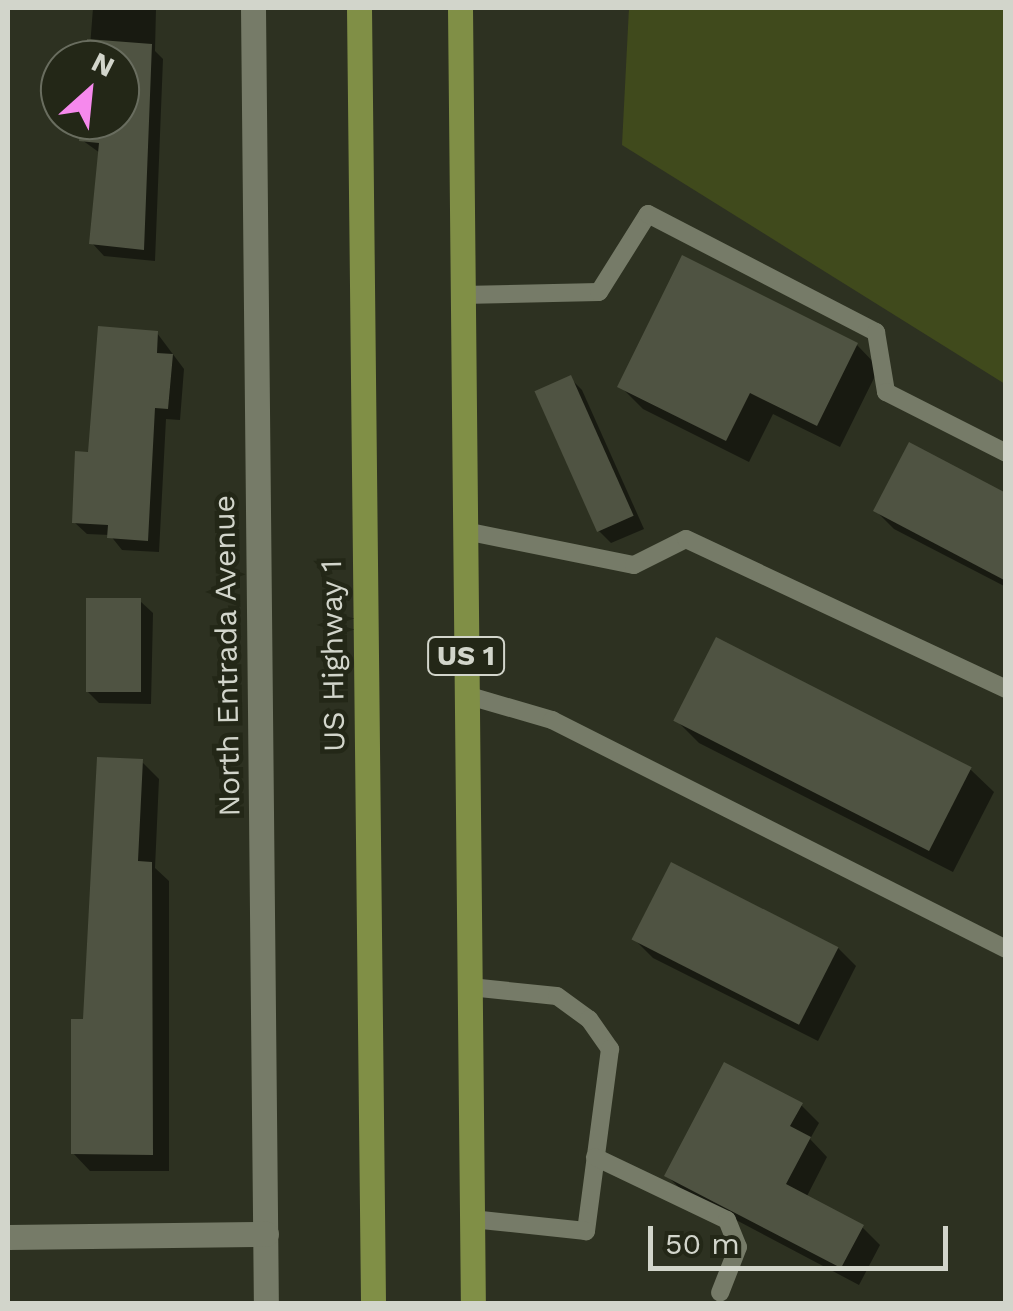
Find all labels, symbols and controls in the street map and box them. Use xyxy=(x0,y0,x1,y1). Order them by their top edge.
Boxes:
north arrow xyxy=(40,40,140,140)
text: N xyxy=(86,45,120,84)
street label: North Entrada Avenue xyxy=(206,494,248,818)
street label: US Highway 1 xyxy=(313,559,353,753)
road number: US 1 xyxy=(426,633,506,679)
scale bar xyxy=(653,1206,953,1268)
text: 50 m xyxy=(665,1226,740,1261)

